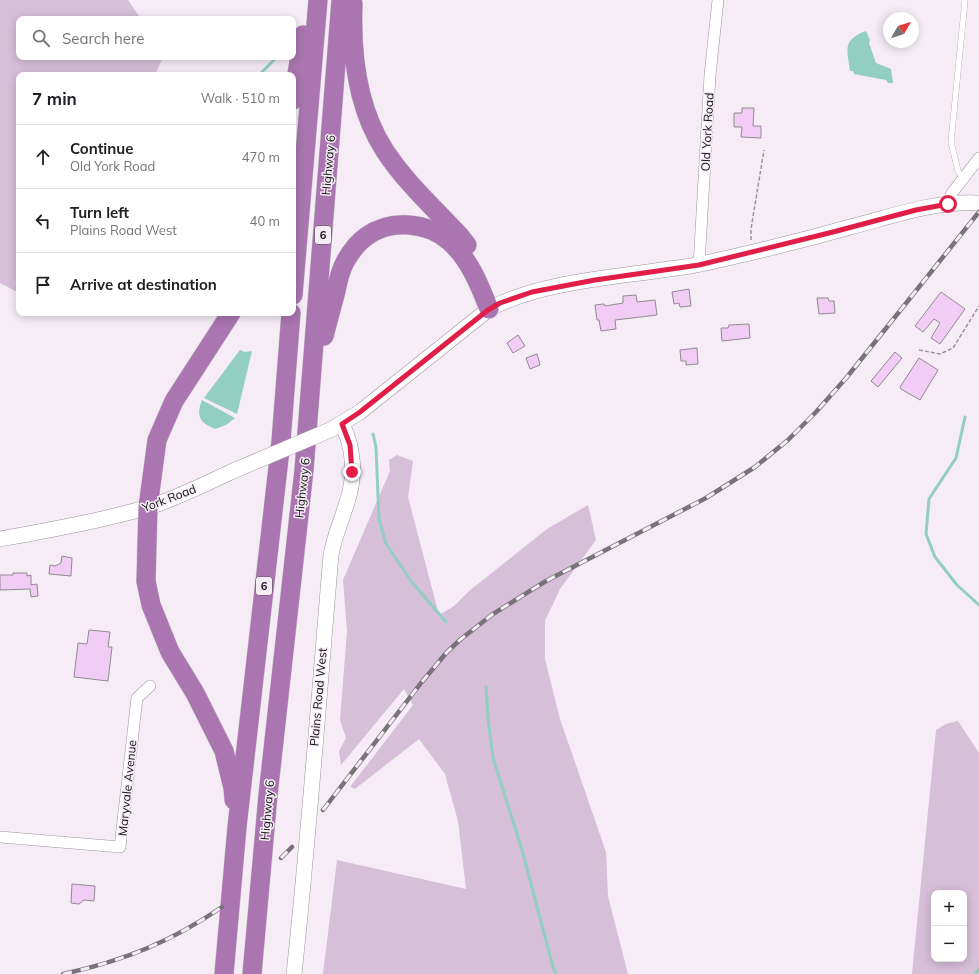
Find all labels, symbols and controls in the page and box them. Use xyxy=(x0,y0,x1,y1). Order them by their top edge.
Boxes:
north arrow xyxy=(883,12,919,48)
search box xyxy=(16,16,296,60)
icon: search xyxy=(30,27,52,49)
text: Search here xyxy=(62,29,144,48)
text: 7 min xyxy=(32,88,77,109)
text: Walk · 510 m xyxy=(201,90,280,106)
street label: Old York Road xyxy=(697,92,717,172)
street label: Highway 6 xyxy=(318,134,338,196)
text: Continue xyxy=(70,139,133,158)
icon: ahead xyxy=(32,146,54,168)
text: 470 m xyxy=(242,149,280,165)
text: Old York Road xyxy=(70,158,155,174)
route start xyxy=(939,195,957,213)
text: Turn left xyxy=(70,203,129,222)
icon: left xyxy=(32,210,54,232)
text: 40 m xyxy=(250,213,280,229)
text: Plains Road West xyxy=(70,222,177,238)
road number: 6 xyxy=(315,226,331,244)
icon: arrive xyxy=(32,274,54,296)
text: Arrive at destination xyxy=(70,275,217,294)
street label: Highway 6 xyxy=(291,457,313,519)
route end xyxy=(343,463,361,481)
street label: York Road xyxy=(139,481,198,515)
road number: 6 xyxy=(256,577,272,595)
street label: Plains Road West xyxy=(306,647,330,747)
street label: Maryvale Avenue xyxy=(114,739,140,837)
street label: Highway 6 xyxy=(257,779,277,841)
map controls xyxy=(931,890,967,962)
button: + xyxy=(931,890,967,926)
button: − xyxy=(931,926,967,962)

